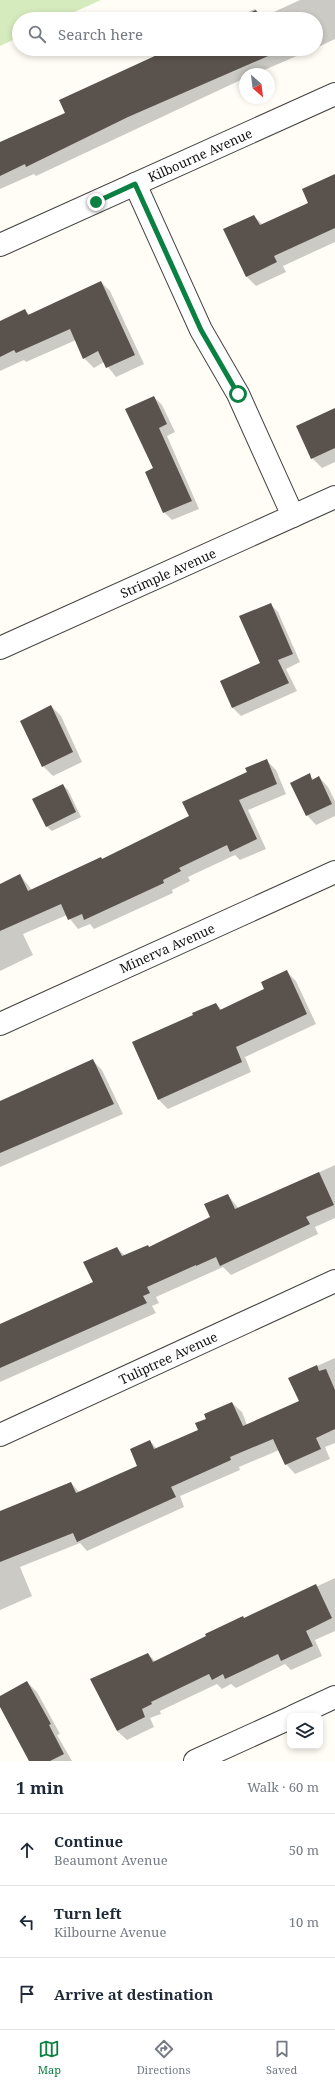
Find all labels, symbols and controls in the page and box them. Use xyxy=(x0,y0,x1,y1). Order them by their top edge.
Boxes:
search box xyxy=(12,12,323,56)
icon: search xyxy=(26,23,48,45)
text: Search here xyxy=(58,24,143,44)
north arrow xyxy=(239,68,275,104)
street label: Kilbourne Avenue xyxy=(145,124,255,186)
route end xyxy=(87,193,105,211)
route start xyxy=(229,385,247,403)
street label: Strimple Avenue xyxy=(117,544,219,602)
street label: Minerva Avenue xyxy=(117,919,218,977)
street label: Tuliptree Avenue xyxy=(116,1327,220,1389)
map controls xyxy=(287,1713,323,1749)
button: layers xyxy=(287,1713,323,1749)
text: 1 min xyxy=(16,1776,64,1799)
text: Walk · 60 m xyxy=(247,1778,319,1796)
text: Continue xyxy=(54,1831,123,1851)
icon: ahead xyxy=(16,1839,38,1861)
text: 50 m xyxy=(289,1841,319,1859)
text: Beaumont Avenue xyxy=(54,1851,168,1869)
text: Turn left xyxy=(54,1903,122,1923)
icon: left xyxy=(16,1911,38,1933)
text: 10 m xyxy=(289,1913,319,1931)
text: Kilbourne Avenue xyxy=(54,1923,166,1941)
icon: arrive xyxy=(16,1983,38,2005)
text: Arrive at destination xyxy=(54,1984,213,2004)
tab: Map xyxy=(38,2038,61,2077)
tab: Directions xyxy=(137,2038,190,2077)
tab: Saved xyxy=(266,2038,297,2077)

